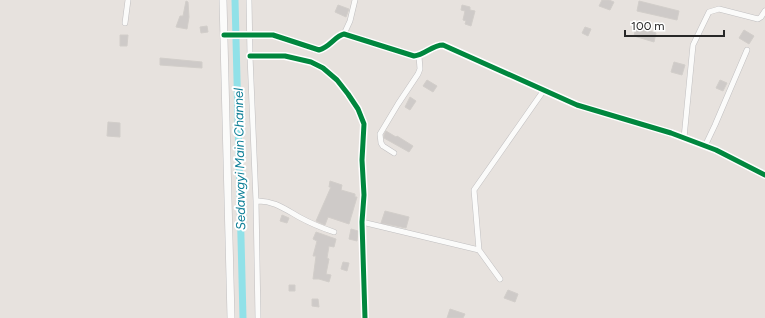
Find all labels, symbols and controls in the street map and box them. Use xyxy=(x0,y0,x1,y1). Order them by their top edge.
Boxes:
scale bar xyxy=(625,12,724,38)
text: 100 m xyxy=(631,19,665,33)
water label: Sedawgyi Main Channel xyxy=(231,88,248,230)

